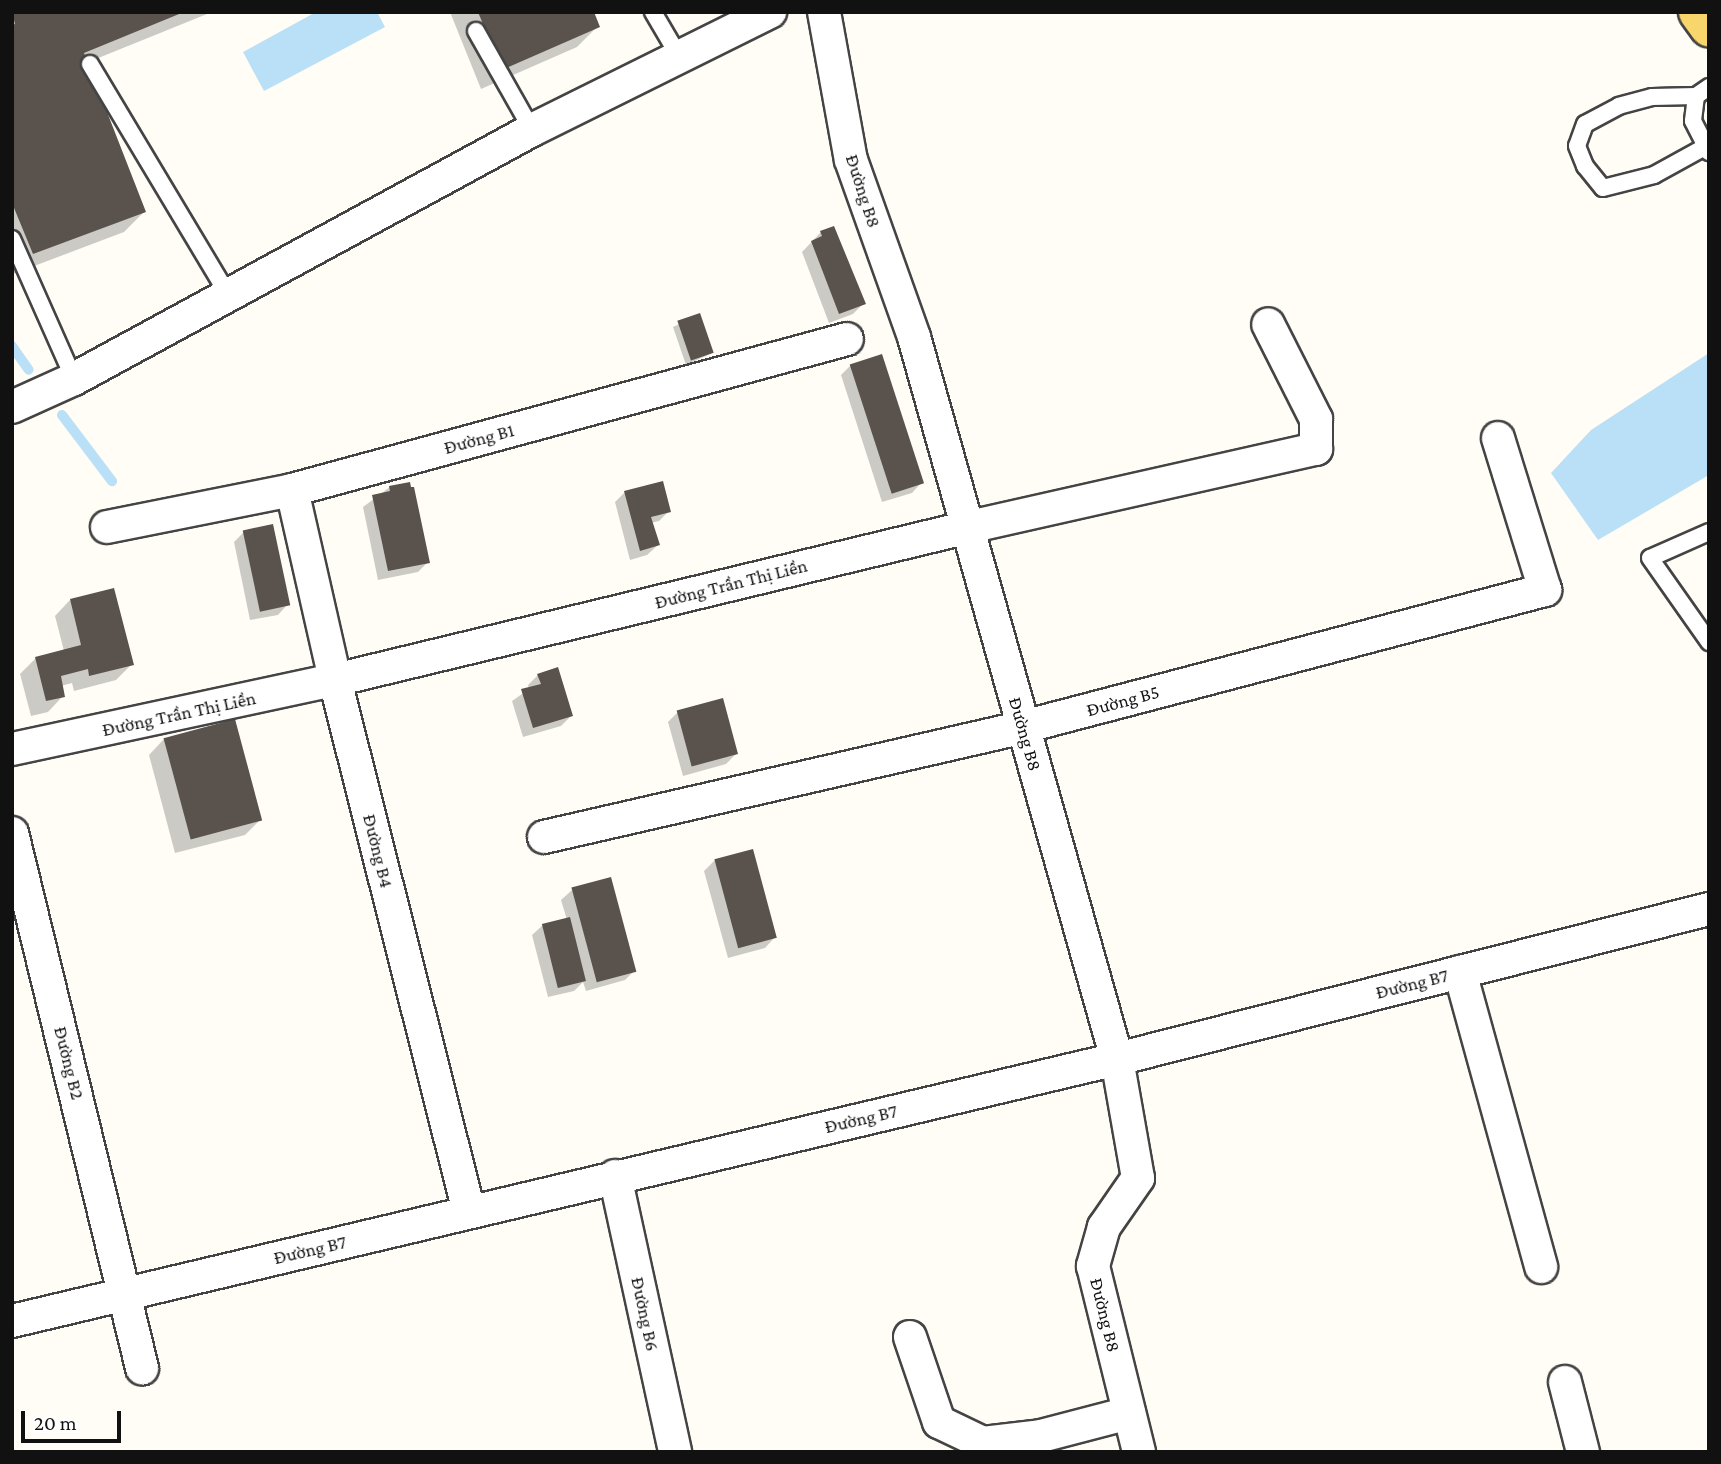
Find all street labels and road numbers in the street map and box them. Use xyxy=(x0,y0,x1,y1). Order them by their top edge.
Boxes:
street label: Đường B8 xyxy=(840,151,886,231)
street label: Đường B1 xyxy=(441,419,517,459)
street label: Đường Trần Thị Liền xyxy=(652,554,810,614)
street label: Đường B5 xyxy=(1084,680,1162,722)
street label: Đường Trần Thị Liền xyxy=(100,687,258,741)
street label: Đường B8 xyxy=(1004,694,1046,774)
street label: Đường B4 xyxy=(358,812,398,890)
street label: Đường B7 xyxy=(1373,964,1451,1004)
street label: Đường B2 xyxy=(49,1024,89,1102)
street label: Đường B7 xyxy=(822,1100,900,1138)
street label: Đường B7 xyxy=(271,1231,349,1269)
street label: Đường B6 xyxy=(626,1275,664,1353)
street label: Đường B8 xyxy=(1085,1276,1125,1354)

